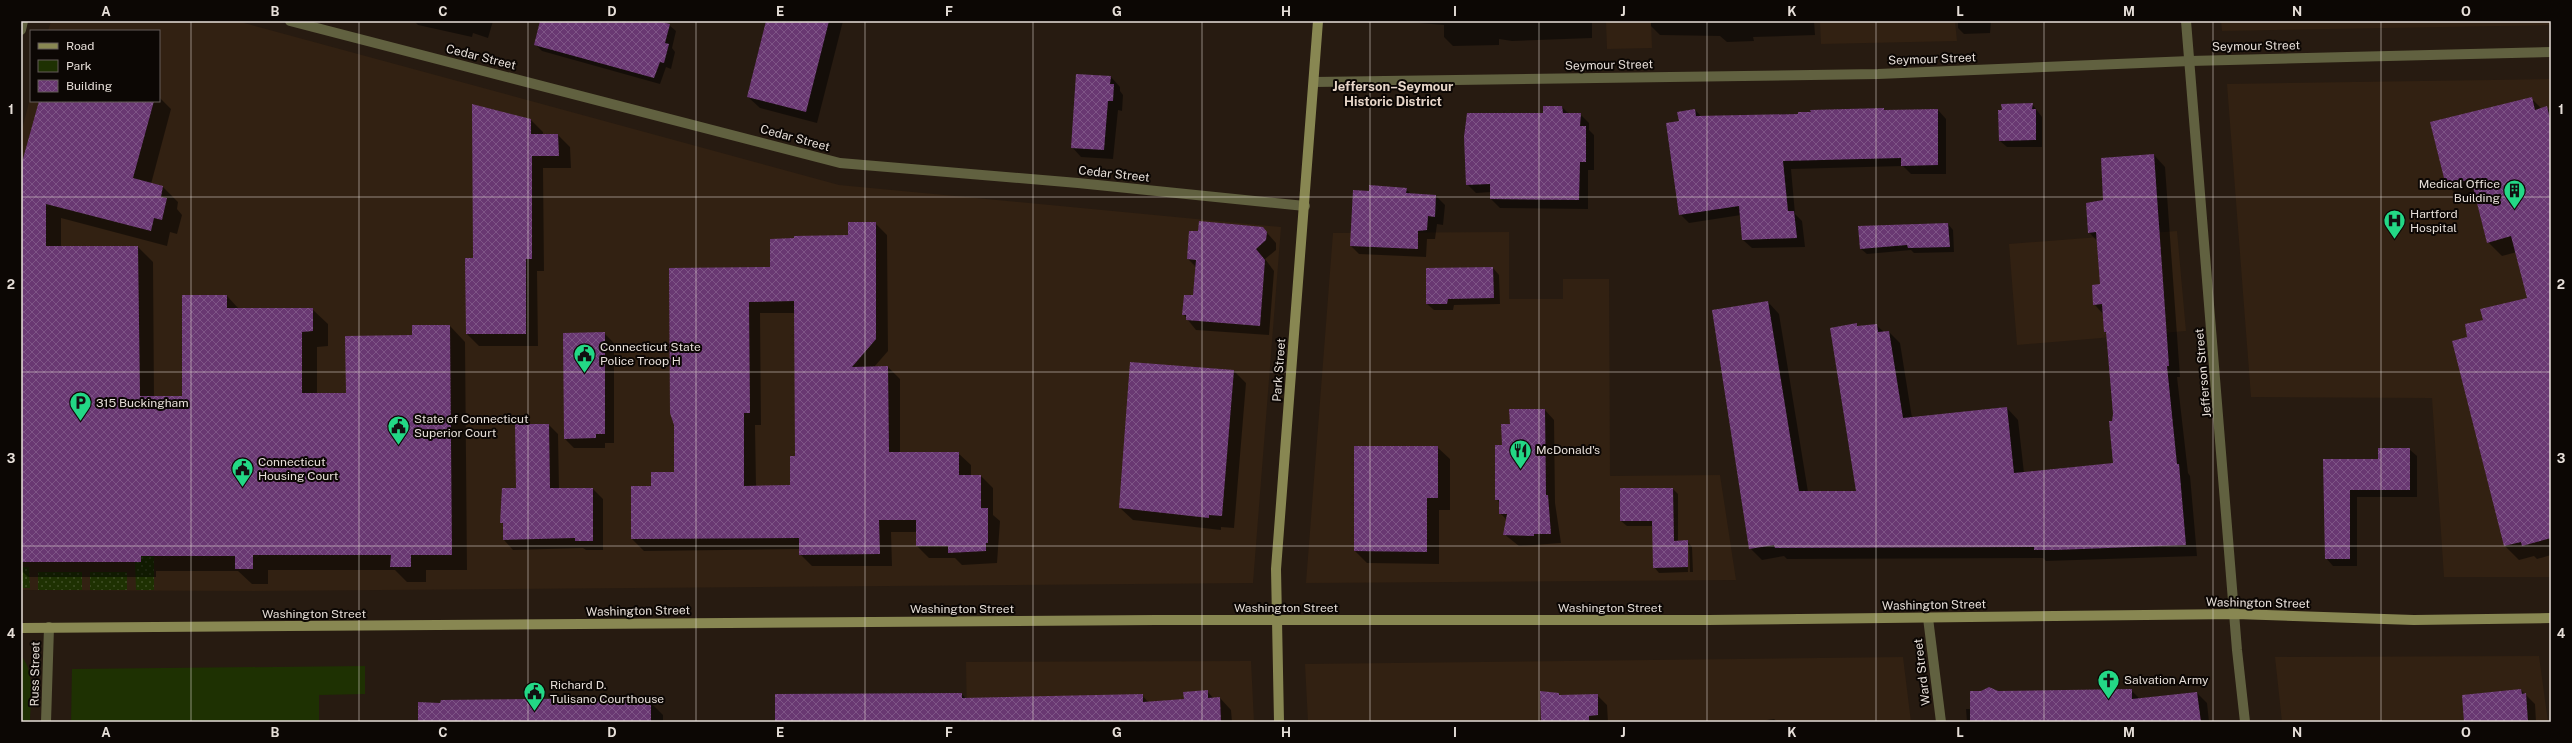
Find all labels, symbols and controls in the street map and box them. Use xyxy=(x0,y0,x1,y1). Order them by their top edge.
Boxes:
text: A xyxy=(101,4,111,19)
text: B xyxy=(271,4,280,19)
text: C xyxy=(438,4,448,19)
text: D xyxy=(607,4,617,19)
text: E xyxy=(776,4,784,19)
text: F xyxy=(945,4,953,19)
text: G xyxy=(1112,4,1122,19)
text: H xyxy=(1281,4,1291,19)
text: I xyxy=(1453,4,1457,19)
text: J xyxy=(1620,4,1626,19)
text: K xyxy=(1787,4,1797,19)
text: L xyxy=(1956,4,1964,19)
text: M xyxy=(2123,4,2135,19)
text: N xyxy=(2292,4,2302,19)
text: O xyxy=(2461,4,2471,19)
legend xyxy=(30,30,160,102)
street label: Seymour Street xyxy=(2212,38,2300,54)
text: Road xyxy=(66,39,94,53)
street label: Cedar Street xyxy=(445,42,518,73)
street label: Seymour Street xyxy=(1888,50,1977,68)
street label: Seymour Street xyxy=(1565,57,1653,73)
text: Park xyxy=(66,59,92,73)
text: Building xyxy=(66,79,112,93)
district label: Jefferson–Seymour Historic District xyxy=(1333,79,1454,109)
text: 1 xyxy=(8,102,14,117)
text: 1 xyxy=(2558,102,2564,117)
street label: Cedar Street xyxy=(759,122,832,154)
street label: Cedar Street xyxy=(1078,163,1151,185)
place label: Medical Office Building xyxy=(2419,177,2500,205)
building icon: Medical Office Building xyxy=(2502,178,2528,211)
place label: Hartford Hospital xyxy=(2410,207,2458,235)
hospital icon: Hartford Hospital xyxy=(2382,208,2408,241)
text: 2 xyxy=(7,277,15,292)
text: 2 xyxy=(2557,277,2565,292)
street label: Jefferson Street xyxy=(2192,327,2214,418)
street label: Park Street xyxy=(1270,337,1288,402)
place label: Connecticut State Police Troop H xyxy=(600,340,701,368)
public building icon: Connecticut State Police Troop H xyxy=(571,341,597,374)
parking icon: 315 Buckingham xyxy=(67,390,93,423)
place label: 315 Buckingham xyxy=(96,396,189,410)
place label: State of Connecticut Superior Court xyxy=(414,412,529,440)
public building icon: State of Connecticut Superior Court xyxy=(386,413,412,446)
restaurant icon: McDonald's xyxy=(1507,437,1533,470)
place label: McDonald's xyxy=(1536,443,1600,457)
text: 3 xyxy=(7,451,16,466)
text: 3 xyxy=(2557,451,2566,466)
place label: Connecticut Housing Court xyxy=(258,455,339,483)
public building icon: Connecticut Housing Court xyxy=(230,456,256,489)
street label: Washington Street xyxy=(2206,595,2311,611)
street label: Washington Street xyxy=(1882,597,1987,613)
street label: Washington Street xyxy=(1234,601,1338,615)
street label: Washington Street xyxy=(1558,601,1662,615)
street label: Washington Street xyxy=(910,602,1014,616)
street label: Washington Street xyxy=(586,603,691,619)
street label: Washington Street xyxy=(262,607,366,621)
text: 4 xyxy=(7,626,16,641)
text: 4 xyxy=(2557,626,2566,641)
street label: Ward Street xyxy=(1911,637,1933,706)
street label: Russ Street xyxy=(27,641,43,707)
church icon: Salvation Army xyxy=(2096,667,2122,700)
place label: Salvation Army xyxy=(2124,673,2209,687)
place label: Richard D. Tulisano Courthouse xyxy=(550,678,664,706)
public building icon: Richard D. Tulisano Courthouse xyxy=(522,679,548,712)
text: A xyxy=(101,725,111,740)
text: B xyxy=(271,725,280,740)
text: C xyxy=(438,725,448,740)
text: D xyxy=(607,725,617,740)
text: E xyxy=(776,725,784,740)
text: F xyxy=(945,725,953,740)
text: G xyxy=(1112,725,1122,740)
text: H xyxy=(1281,725,1291,740)
text: I xyxy=(1453,725,1457,740)
text: J xyxy=(1620,725,1626,740)
text: K xyxy=(1787,725,1797,740)
text: L xyxy=(1956,725,1964,740)
text: M xyxy=(2123,725,2135,740)
text: N xyxy=(2292,725,2302,740)
text: O xyxy=(2461,725,2471,740)

